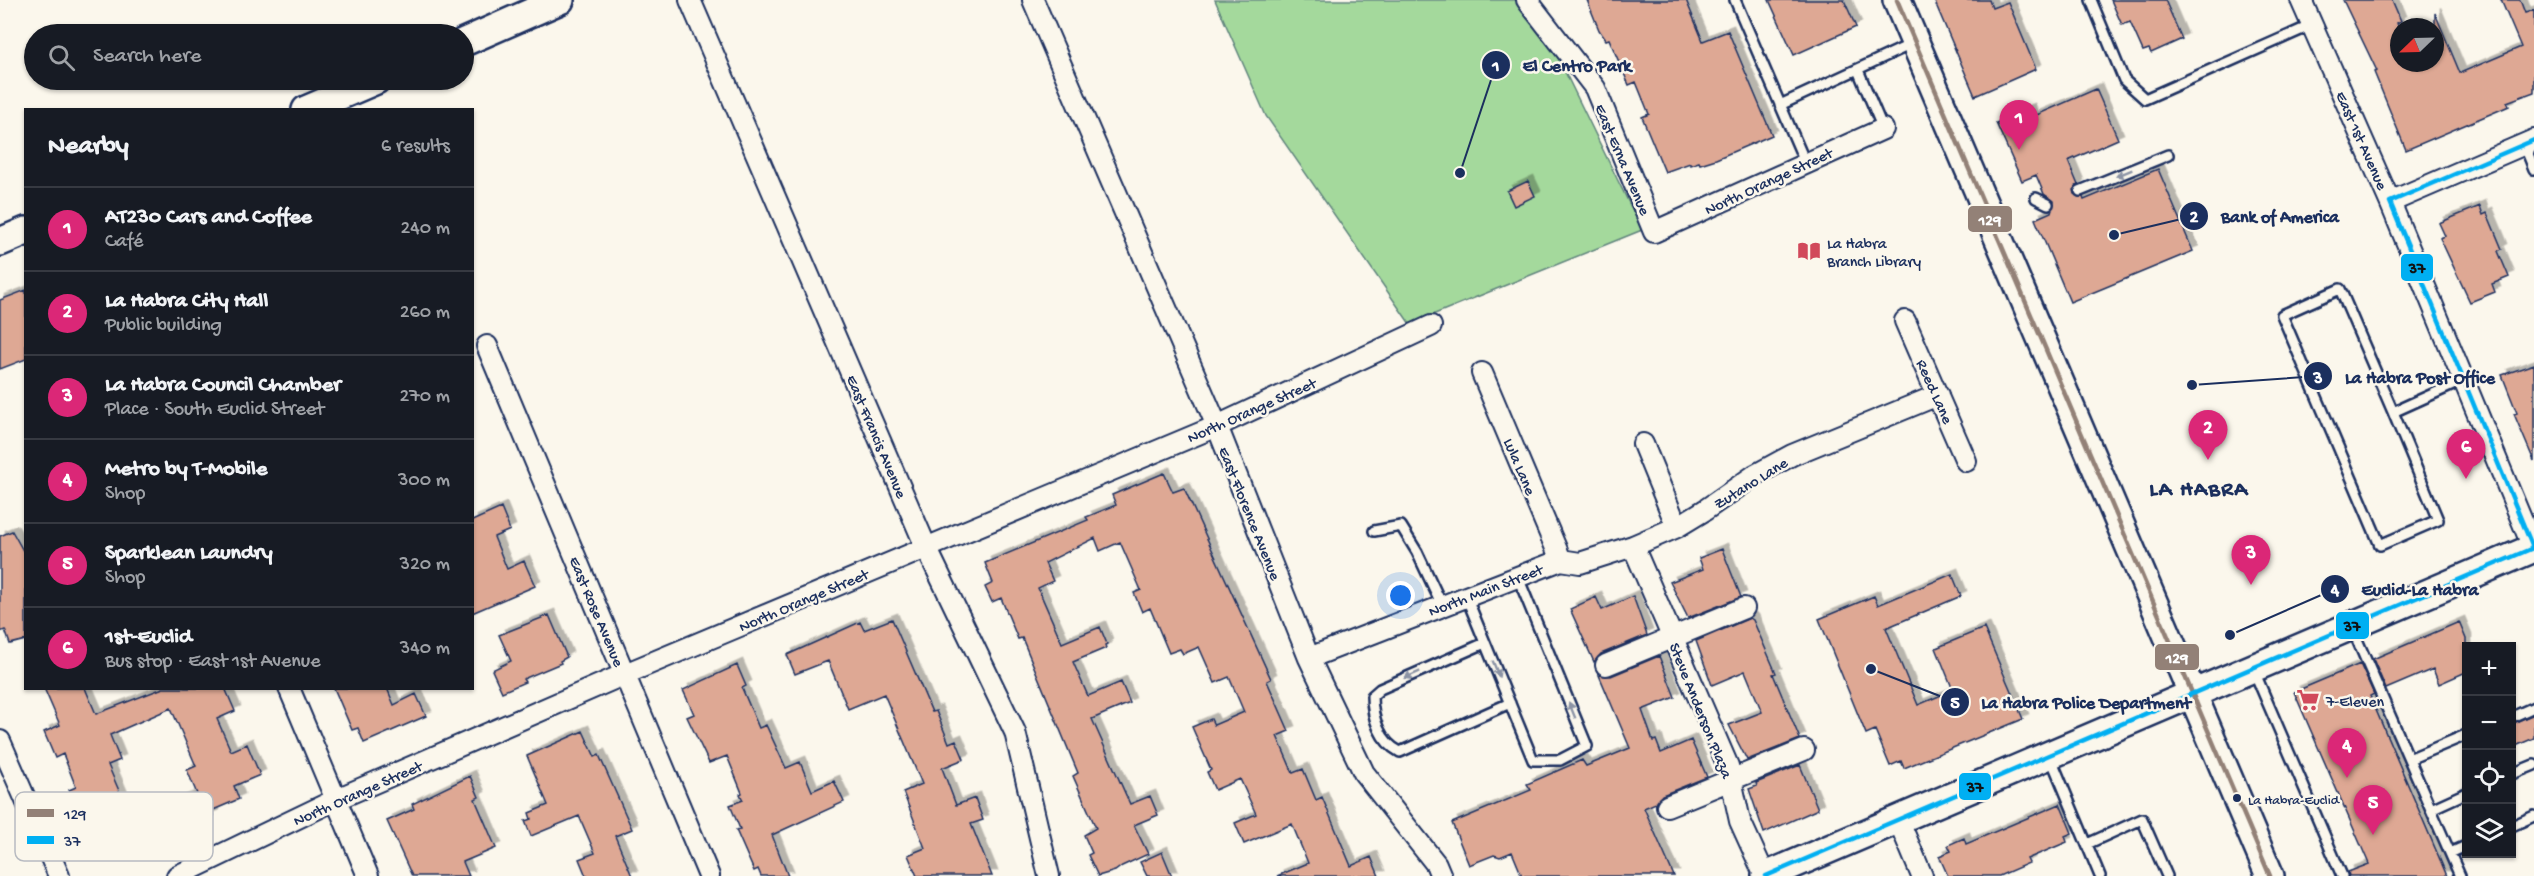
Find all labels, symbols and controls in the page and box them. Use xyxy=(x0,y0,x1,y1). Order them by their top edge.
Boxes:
north arrow xyxy=(2390,18,2444,72)
search box xyxy=(24,24,474,90)
icon: search xyxy=(45,41,78,74)
text: Search here xyxy=(93,44,201,70)
callout: El Centro Park xyxy=(1481,47,1644,83)
text: 1 xyxy=(1491,57,1500,78)
text: El Centro Park xyxy=(1523,57,1633,78)
street label: East 1st Avenue xyxy=(2330,89,2390,194)
pin: 1 xyxy=(2000,100,2038,150)
street label: East Erna Avenue xyxy=(1589,102,1653,220)
text: Nearby xyxy=(48,132,129,163)
text: 6 results xyxy=(381,136,450,159)
street label: North Orange Street xyxy=(1703,145,1838,221)
one-way arrow xyxy=(2115,169,2133,178)
callout: Bank of America xyxy=(2179,198,2352,234)
text: AT230 Cars and Coffee xyxy=(105,205,312,231)
line badge: 129 xyxy=(1967,205,2013,233)
text: 2 xyxy=(2190,208,2199,229)
text: Bank of America xyxy=(2220,208,2340,229)
text: 129 xyxy=(1978,213,2001,232)
text: 1 xyxy=(63,218,72,241)
text: 240 m xyxy=(400,218,450,241)
text: Café xyxy=(105,231,143,254)
place label: La Habra Branch Library xyxy=(1826,236,1921,273)
library icon: La Habra Branch Library xyxy=(1796,238,1822,264)
line badge: 37 xyxy=(2400,253,2434,282)
text: 37 xyxy=(2408,261,2426,280)
text: La Habra City Hall xyxy=(105,289,268,315)
text: 2 xyxy=(63,302,72,325)
text: 260 m xyxy=(400,302,450,325)
text: Public building xyxy=(105,315,222,338)
street label: Reed Lane xyxy=(1910,357,1956,428)
callout: La Habra Post Office xyxy=(2303,358,2507,394)
text: 3 xyxy=(2312,369,2323,390)
text: La Habra Post Office xyxy=(2345,369,2496,390)
text: La Habra Council Chamber xyxy=(105,373,341,399)
street label: East Francis Avenue xyxy=(840,373,910,503)
street label: North Orange Street xyxy=(1185,375,1321,449)
text: 3 xyxy=(62,386,73,409)
text: 270 m xyxy=(400,386,450,409)
text: Place · South Euclid Street xyxy=(105,399,324,422)
pin: 2 xyxy=(2188,410,2228,460)
pin: 6 xyxy=(2446,430,2486,479)
street label: Lula Lane xyxy=(1497,436,1539,499)
street label: East Florence Avenue xyxy=(1212,445,1283,584)
street label: Zutano Lane xyxy=(1711,454,1793,515)
text: Metro by T-Mobile xyxy=(105,457,267,483)
text: 4 xyxy=(63,470,72,493)
text: 300 m xyxy=(398,470,450,493)
district label: LA HABRA xyxy=(2149,478,2249,504)
text: Shop xyxy=(105,483,145,506)
pin: 3 xyxy=(2232,536,2270,585)
text: Sparklean Laundry xyxy=(105,541,272,567)
text: 5 xyxy=(62,554,73,577)
text: 320 m xyxy=(400,554,450,577)
street label: East Rose Avenue xyxy=(563,554,627,671)
street label: North Main Street xyxy=(1426,561,1547,623)
street label: North Orange Street xyxy=(737,566,873,638)
text: Shop xyxy=(105,567,145,590)
callout: Euclid-La Habra xyxy=(2320,571,2491,607)
your location xyxy=(1386,581,1415,610)
text: 4 xyxy=(2330,581,2340,602)
text: Euclid-La Habra xyxy=(2362,581,2479,602)
line badge: 37 xyxy=(2335,611,2370,640)
text: 37 xyxy=(2343,619,2361,638)
text: 1st-Euclid xyxy=(105,625,192,651)
text: 6 xyxy=(62,638,73,661)
text: 340 m xyxy=(400,638,450,661)
street label: Steve Anderson Plaza xyxy=(1663,641,1735,783)
map controls xyxy=(2462,642,2516,858)
button: + xyxy=(2462,642,2516,696)
line badge: 129 xyxy=(2154,643,2200,671)
text: Bus stop · East 1st Avenue xyxy=(105,651,321,674)
text: 129 xyxy=(2165,651,2188,670)
one-way arrow xyxy=(1491,661,1501,679)
one-way arrow xyxy=(1403,670,1421,680)
callout: La Habra Police Department xyxy=(1940,684,2203,720)
supermarket icon: 7-Eleven xyxy=(2295,687,2321,713)
text: 5 xyxy=(1950,694,1960,715)
text: La Habra Police Department xyxy=(1981,694,2192,715)
place label: 7-Eleven xyxy=(2325,694,2384,713)
button: − xyxy=(2462,696,2516,750)
one-way arrow xyxy=(1567,700,1577,718)
pin: 4 xyxy=(2328,728,2366,778)
button: locate xyxy=(2462,750,2516,804)
street label: North Orange Street xyxy=(291,758,427,832)
line badge: 37 xyxy=(1958,772,1992,801)
text: 37 xyxy=(1966,780,1984,799)
pin: 5 xyxy=(2354,786,2392,835)
legend xyxy=(15,792,213,861)
marker: La Habra-Euclid xyxy=(2231,792,2243,804)
place label: La Habra-Euclid xyxy=(2248,793,2341,810)
button: layers xyxy=(2462,804,2516,858)
text: 129 xyxy=(63,807,86,826)
text: 37 xyxy=(63,834,81,853)

